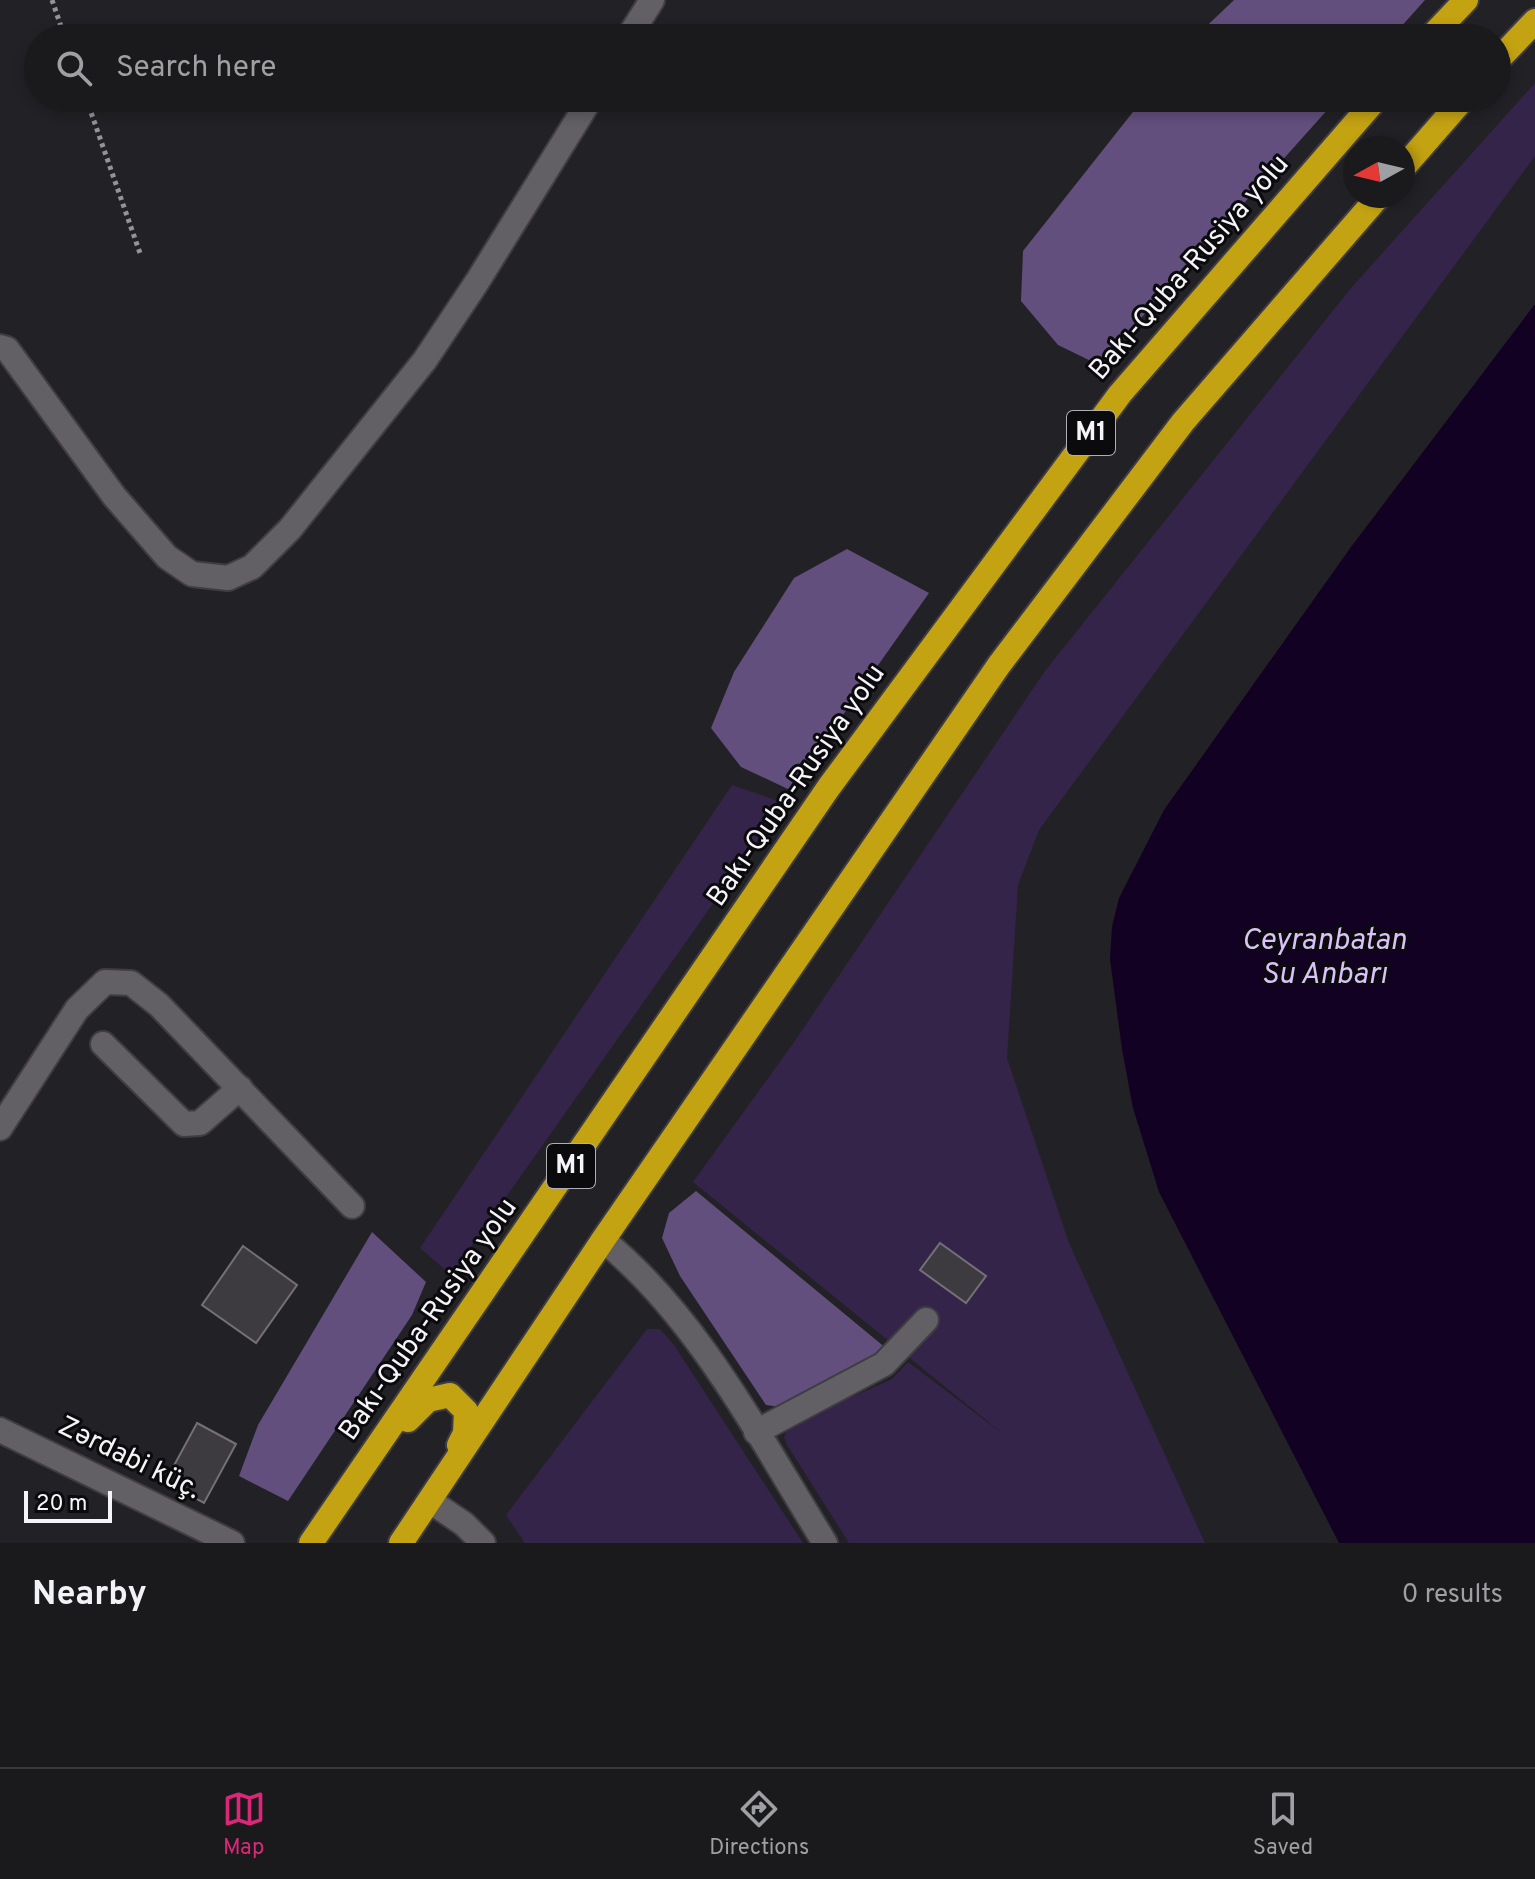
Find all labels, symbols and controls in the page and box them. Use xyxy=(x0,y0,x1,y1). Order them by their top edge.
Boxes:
search box xyxy=(24,24,1511,112)
icon: search xyxy=(52,46,96,90)
text: Search here xyxy=(116,50,276,87)
north arrow xyxy=(1343,136,1415,208)
street label: Bakı-Quba-Rusiya yolu xyxy=(1082,148,1298,388)
road number: M1 xyxy=(1067,411,1115,455)
street label: Bakı-Quba-Rusiya yolu xyxy=(700,658,894,914)
water label: Ceyranbatan Su Anbarı xyxy=(1242,923,1406,994)
road number: M1 xyxy=(547,1144,595,1188)
street label: Bakı-Quba-Rusiya yolu xyxy=(332,1192,526,1448)
street label: Zərdabi küç. xyxy=(52,1409,206,1509)
scale bar xyxy=(24,1487,112,1523)
text: 20 m xyxy=(36,1491,87,1518)
text: Nearby xyxy=(32,1574,147,1617)
text: 0 results xyxy=(1402,1579,1503,1612)
tab: Map xyxy=(222,1787,266,1862)
tab: Directions xyxy=(709,1787,809,1862)
tab: Saved xyxy=(1253,1787,1313,1862)

